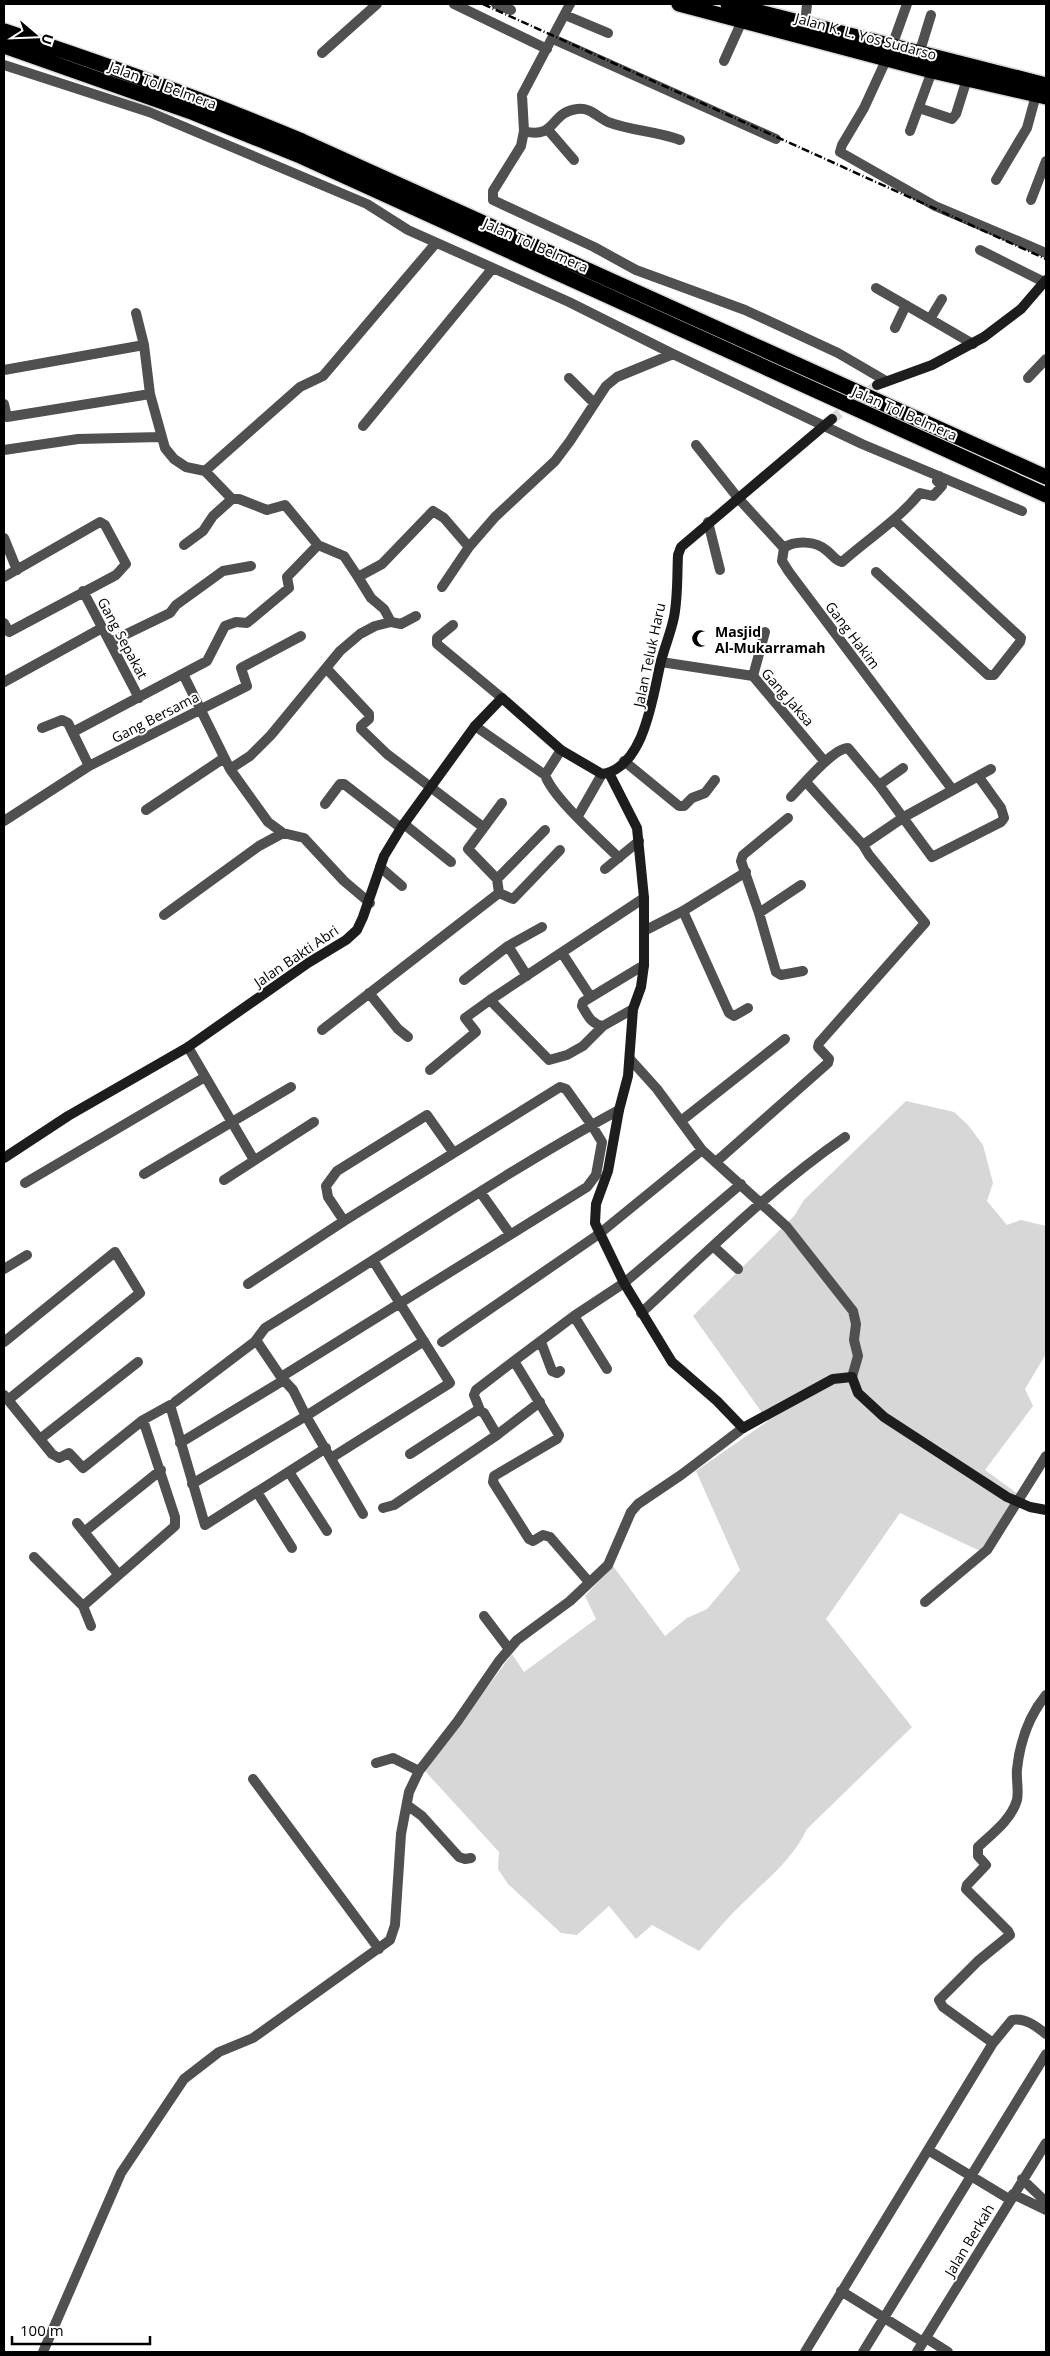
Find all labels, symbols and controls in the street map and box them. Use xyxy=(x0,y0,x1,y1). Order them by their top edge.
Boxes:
street label: Jalan K. L. Yos Sudarso xyxy=(791,7,939,64)
north arrow xyxy=(10,10,60,60)
text: U xyxy=(37,31,58,47)
street label: Jalan Tol Belmera xyxy=(105,56,219,113)
street label: Jalan Tol Belmera xyxy=(479,212,592,277)
street label: Jalan Tol Belmera xyxy=(848,380,961,445)
street label: Gang Sepakat xyxy=(94,594,152,682)
street label: Gang Hakim xyxy=(821,597,885,673)
street label: Jalan Teluk Haru xyxy=(628,601,669,711)
place label: Masjid Al-Mukarramah xyxy=(715,622,826,657)
mosque icon: Masjid Al-Mukarramah xyxy=(691,629,711,649)
street label: Gang Jaksa xyxy=(757,664,819,730)
street label: Gang Bersama xyxy=(108,687,202,747)
street label: Jalan Bakti Abri xyxy=(248,921,342,992)
street label: Jalan Berkah xyxy=(939,2200,998,2282)
scale bar xyxy=(12,2314,150,2346)
text: 100 m xyxy=(20,2320,64,2340)

